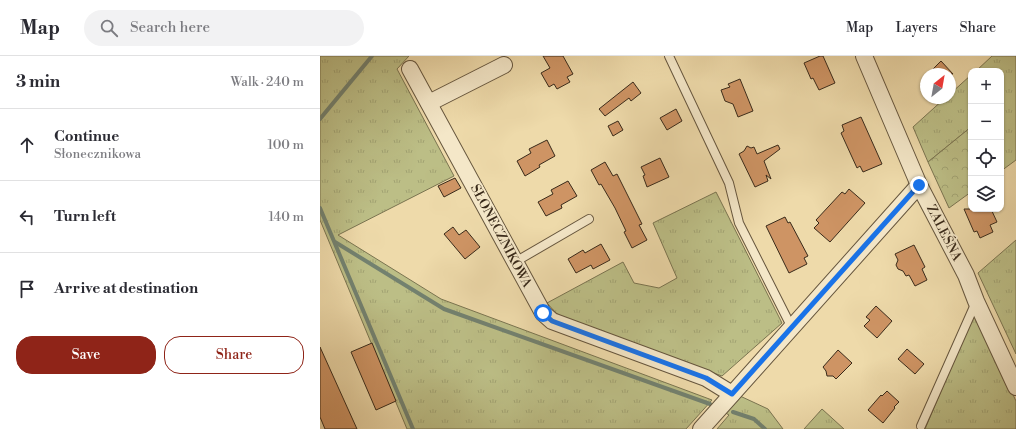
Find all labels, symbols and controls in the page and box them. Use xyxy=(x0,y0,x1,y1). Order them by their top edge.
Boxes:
search box xyxy=(84,10,364,46)
text: Map xyxy=(20,16,60,40)
icon: search xyxy=(98,17,120,39)
text: Search here xyxy=(130,18,210,37)
text: Map xyxy=(846,19,873,37)
text: Layers xyxy=(895,19,938,37)
text: Share xyxy=(960,19,996,37)
north arrow xyxy=(920,68,956,104)
map controls xyxy=(968,68,1004,212)
button: + xyxy=(968,68,1004,104)
text: 3 min xyxy=(16,71,60,93)
text: Walk · 240 m xyxy=(230,74,304,90)
button: − xyxy=(968,104,1004,140)
text: Continue xyxy=(54,127,119,146)
icon: ahead xyxy=(16,134,38,156)
text: 100 m xyxy=(268,137,304,153)
button: locate xyxy=(968,140,1004,176)
text: Słonecznikowa xyxy=(54,146,141,162)
route end xyxy=(910,176,928,194)
button: layers xyxy=(968,176,1004,212)
street label: SŁONECZNIKOWA xyxy=(467,182,535,291)
street label: ZALEŚNA xyxy=(923,202,966,265)
icon: left xyxy=(16,206,38,228)
text: Turn left xyxy=(54,207,116,226)
text: 140 m xyxy=(268,209,304,225)
icon: arrive xyxy=(16,278,38,300)
text: Arrive at destination xyxy=(54,279,198,298)
route start xyxy=(534,304,552,322)
button: Save xyxy=(16,336,156,374)
button: Share xyxy=(164,336,304,374)

